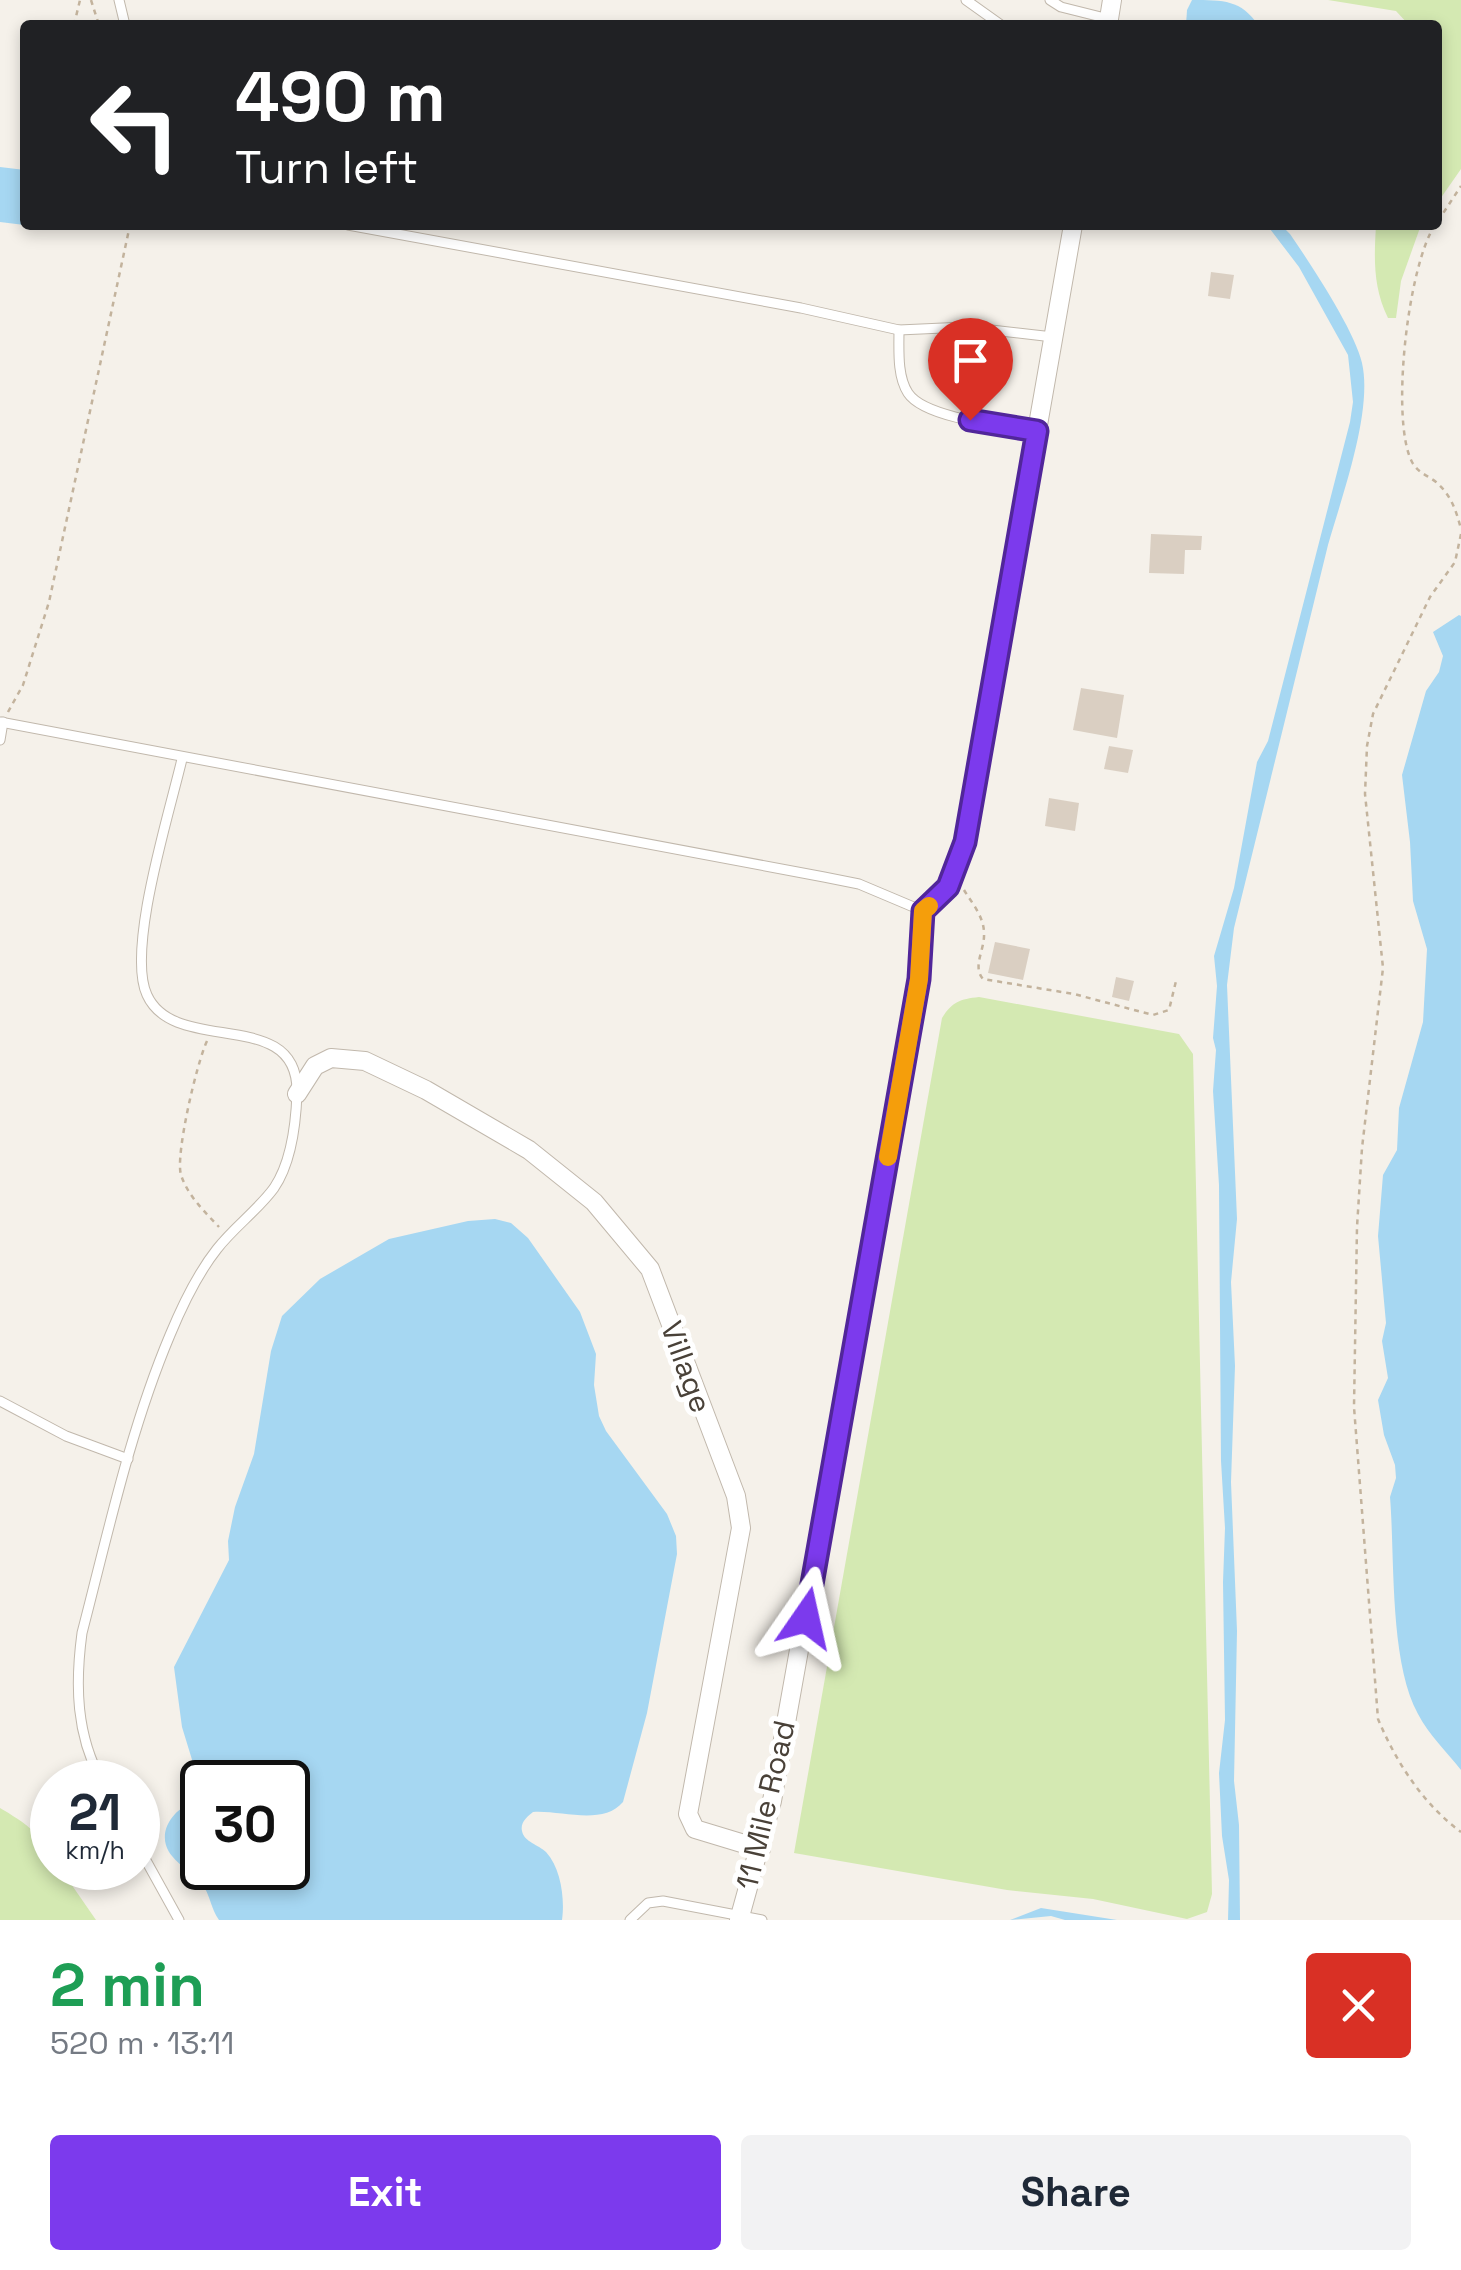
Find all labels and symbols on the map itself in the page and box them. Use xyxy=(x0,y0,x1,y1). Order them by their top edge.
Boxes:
pin xyxy=(928,318,1013,421)
street label: Village xyxy=(652,1316,721,1418)
position arrow xyxy=(754,1566,858,1670)
street label: 11 Mile Road xyxy=(727,1716,804,1893)
speed limit sign: 30 xyxy=(180,1760,310,1890)

